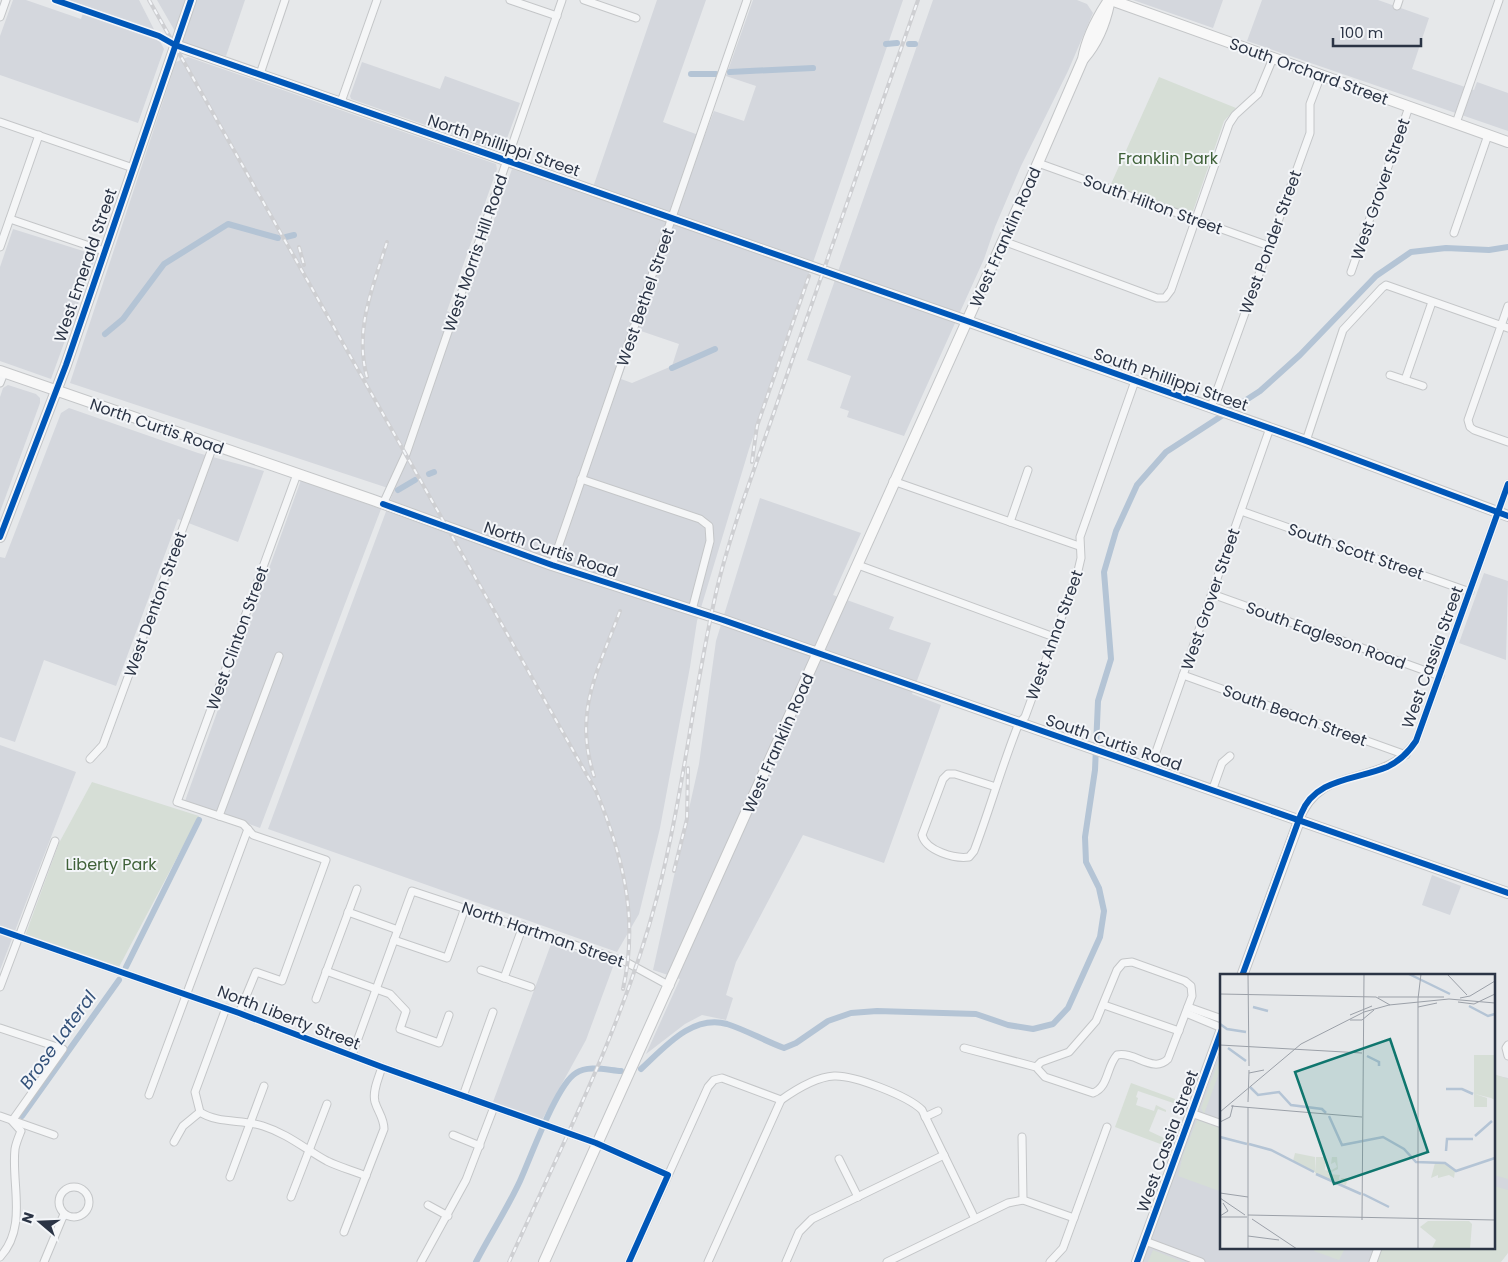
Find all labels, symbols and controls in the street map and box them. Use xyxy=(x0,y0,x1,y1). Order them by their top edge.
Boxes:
scale bar xyxy=(1333,15,1420,47)
text: 100 m xyxy=(1340,22,1383,43)
street label: South Orchard Street xyxy=(1226,32,1392,111)
street label: North Phillippi Street xyxy=(425,109,583,182)
street label: West Grover Street xyxy=(1345,115,1416,263)
park label: Franklin Park xyxy=(1118,147,1219,170)
street label: West Franklin Road xyxy=(964,163,1047,311)
street label: West Ponder Street xyxy=(1234,167,1307,317)
street label: South Hilton Street xyxy=(1080,169,1226,240)
street label: West Morris Hill Road xyxy=(438,171,513,335)
street label: West Emerald Street xyxy=(48,185,123,345)
street label: West Bethel Street xyxy=(611,225,680,369)
street label: South Phillippi Street xyxy=(1090,342,1251,417)
street label: North Curtis Road xyxy=(87,393,227,460)
street label: North Curtis Road xyxy=(481,516,621,583)
street label: South Scott Street xyxy=(1285,517,1427,586)
street label: West Grover Street xyxy=(1175,525,1246,673)
street label: West Denton Street xyxy=(119,528,192,680)
street label: West Clinton Street xyxy=(201,563,274,713)
street label: West Anna Street xyxy=(1020,567,1089,704)
street label: West Cassia Street xyxy=(1396,583,1469,731)
street label: South Eagleson Road xyxy=(1243,596,1409,675)
street label: West Franklin Road xyxy=(737,669,820,817)
street label: South Beach Street xyxy=(1220,679,1370,752)
street label: South Curtis Road xyxy=(1043,708,1185,777)
park label: Liberty Park xyxy=(66,853,157,876)
street label: North Hartman Street xyxy=(459,896,627,973)
inset map xyxy=(1220,974,1496,1250)
street label: North Liberty Street xyxy=(214,980,364,1055)
water label: Brose Lateral xyxy=(13,985,102,1094)
street label: West Cassia Street xyxy=(1131,1067,1204,1215)
north arrow xyxy=(15,1197,65,1247)
text: N xyxy=(17,1210,39,1226)

